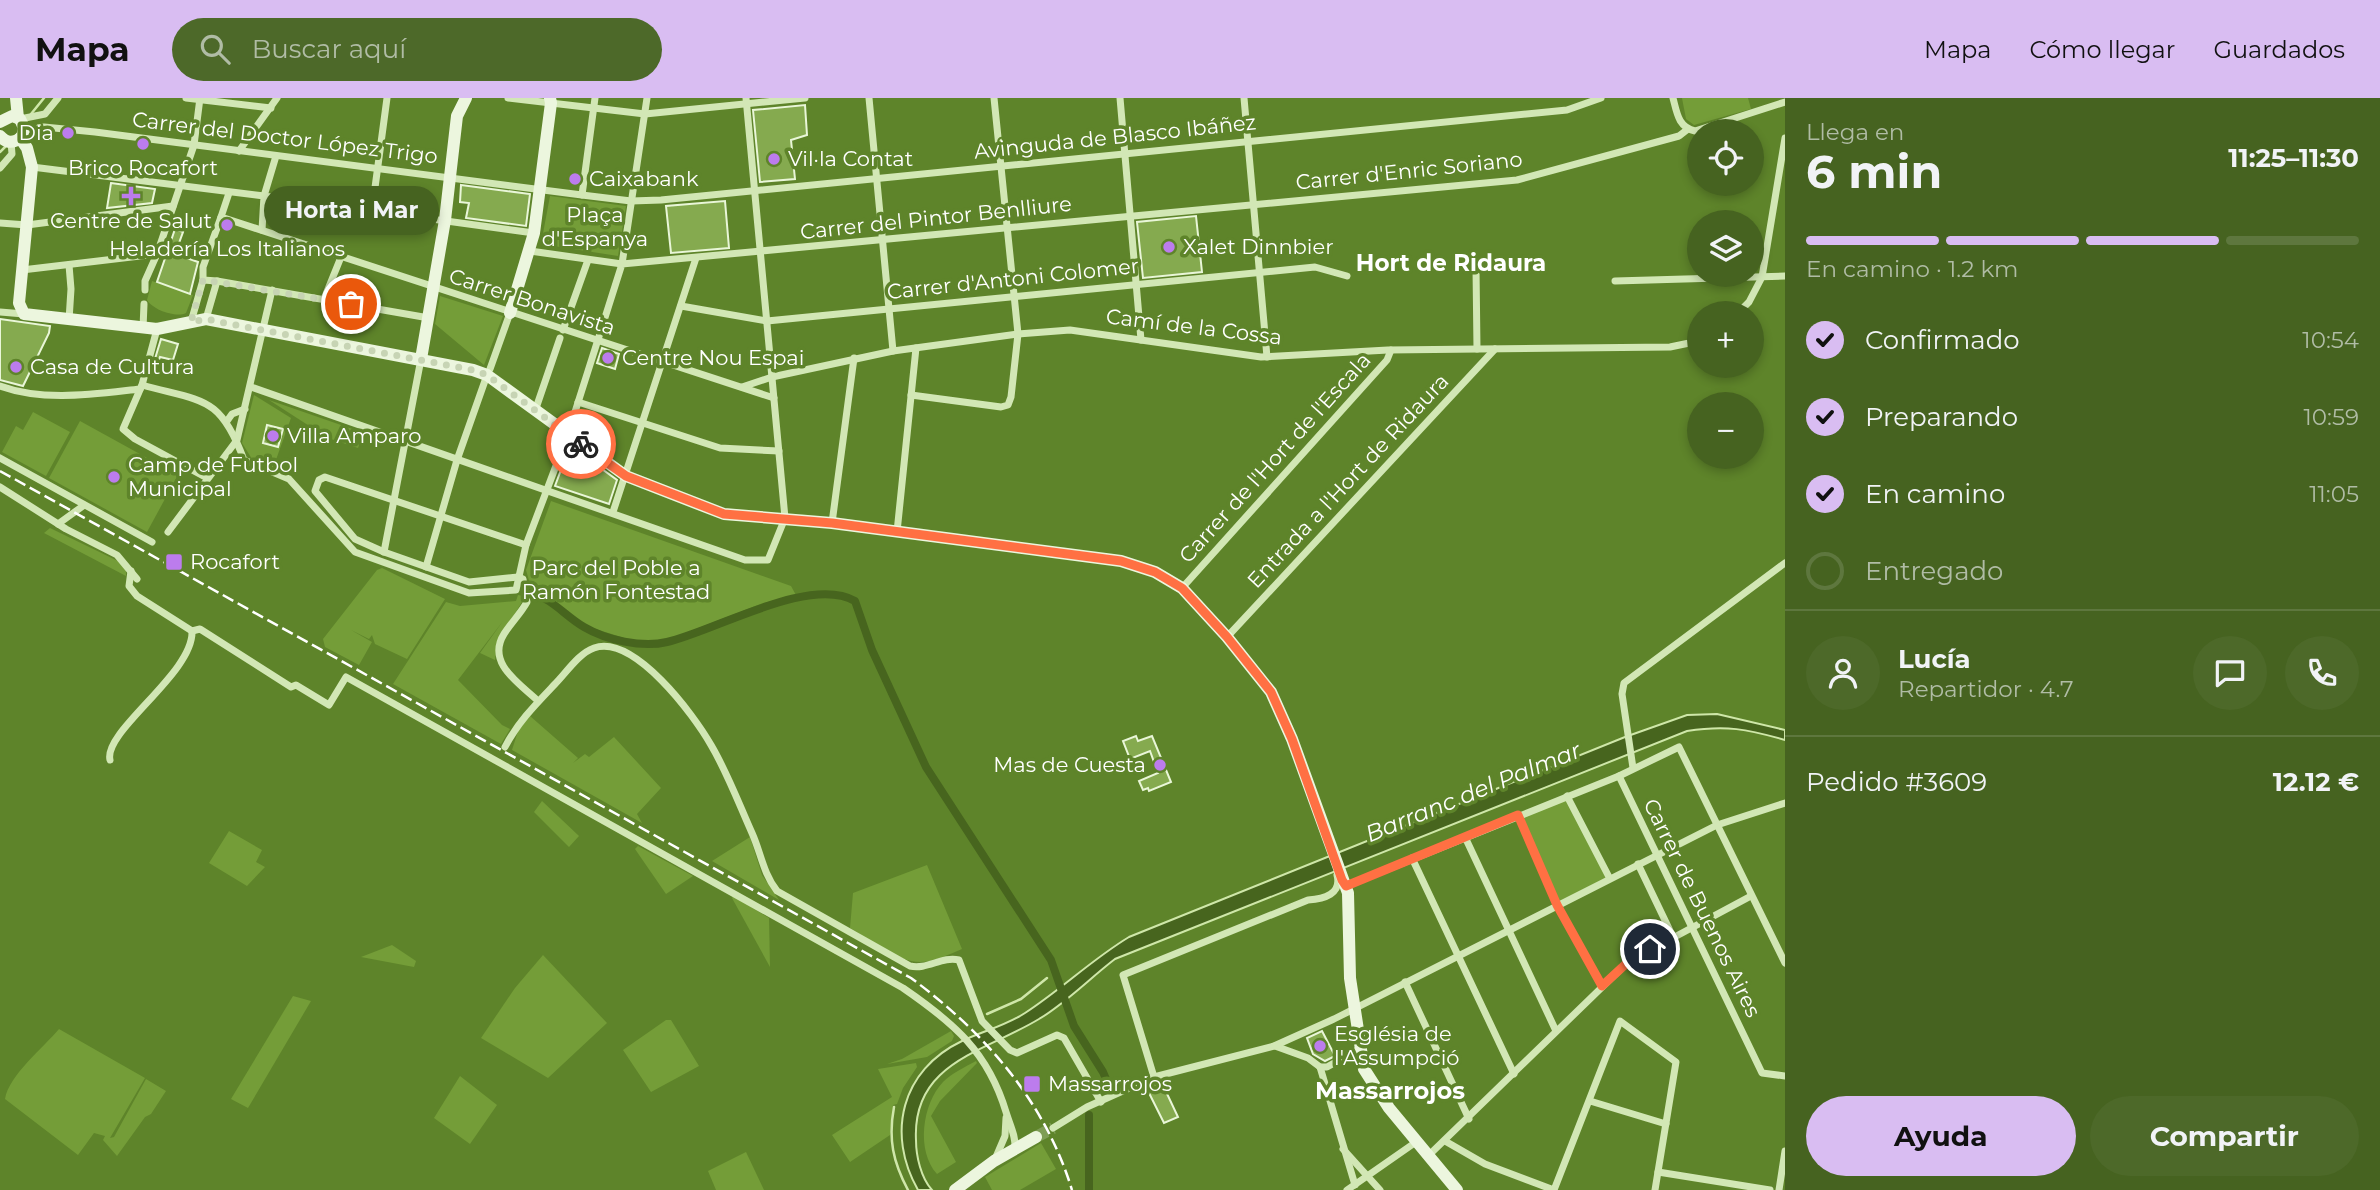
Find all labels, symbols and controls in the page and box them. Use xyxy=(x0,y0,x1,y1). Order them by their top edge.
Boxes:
search box xyxy=(172,18,662,81)
text: Mapa xyxy=(35,29,130,69)
icon: search xyxy=(196,30,234,68)
text: Buscar aquí xyxy=(252,33,406,65)
text: Mapa xyxy=(1924,35,1991,64)
text: Cómo llegar xyxy=(2029,35,2175,64)
text: Guardados xyxy=(2213,35,2345,64)
street label: Carrer del Doctor López Trigo xyxy=(131,106,439,169)
street label: Avinguda de Blasco Ibáñez xyxy=(973,109,1257,164)
text: Llega en xyxy=(1806,118,1904,146)
map controls xyxy=(1687,119,1764,469)
button: locate xyxy=(1687,119,1764,196)
place label: Dia xyxy=(19,120,54,145)
marker: Dia xyxy=(60,125,76,141)
marker: Brico Rocafort xyxy=(135,136,151,152)
text: 11:25–11:30 xyxy=(2228,142,2359,174)
text: 6 min xyxy=(1806,143,1942,200)
place label: Vil·la Contat xyxy=(788,146,913,171)
street label: Carrer d'Enric Soriano xyxy=(1294,146,1524,195)
marker: Vil·la Contat xyxy=(766,151,782,167)
place label: Brico Rocafort xyxy=(68,155,218,180)
place label: Caixabank xyxy=(589,166,699,191)
marker: Caixabank xyxy=(567,171,583,187)
callout: Horta i Mar xyxy=(264,185,438,234)
marker: Centre de Salut xyxy=(121,186,141,206)
street label: Carrer del Pintor Benlliure xyxy=(799,191,1073,244)
text: Horta i Mar xyxy=(285,196,418,224)
park label: Plaça d'Espanya xyxy=(542,202,648,251)
place label: Centre de Salut xyxy=(50,208,212,233)
button: layers xyxy=(1687,210,1764,287)
marker: Heladería Los Italianos xyxy=(219,217,235,233)
place label: Xalet Dinnbier xyxy=(1183,234,1334,259)
place label: Heladería Los Italianos xyxy=(109,236,345,261)
marker: Xalet Dinnbier xyxy=(1161,239,1177,255)
district label: Hort de Ridaura xyxy=(1356,249,1546,277)
street label: Carrer d'Antoni Colomer xyxy=(886,253,1140,304)
text: En camino · 1.2 km xyxy=(1806,255,2018,283)
street label: Carrer Bonavista xyxy=(446,263,618,340)
pin xyxy=(321,274,381,334)
icon: bag xyxy=(332,285,370,323)
button: + xyxy=(1687,301,1764,378)
street label: Camí de la Cossa xyxy=(1105,303,1283,350)
icon: check xyxy=(1806,321,1844,359)
text: Confirmado xyxy=(1865,324,2020,356)
text: 10:54 xyxy=(2302,326,2359,354)
place label: Centre Nou Espai xyxy=(622,345,804,370)
street label: Carrer de l'Hort de l'Escala xyxy=(1174,347,1376,568)
marker: Centre Nou Espai xyxy=(600,350,616,366)
place label: Casa de Cultura xyxy=(30,354,194,379)
marker: Casa de Cultura xyxy=(8,359,24,375)
street label: Entrada a l'Hort de Ridaura xyxy=(1242,368,1453,593)
button: − xyxy=(1687,392,1764,469)
icon: check xyxy=(1806,398,1844,436)
text: Preparando xyxy=(1865,401,2018,433)
text: 10:59 xyxy=(2304,403,2359,431)
courier xyxy=(546,409,616,479)
place label: Villa Amparo xyxy=(287,423,421,448)
icon: bike xyxy=(562,425,600,463)
marker: Villa Amparo xyxy=(265,428,281,444)
place label: Camp de Futbol Municipal xyxy=(128,452,298,501)
marker: Camp de Futbol Municipal xyxy=(106,469,122,485)
icon: check xyxy=(1806,475,1844,513)
text: En camino xyxy=(1865,478,2005,510)
text: 11:05 xyxy=(2309,480,2359,508)
place label: Rocafort xyxy=(190,549,280,574)
marker: Rocafort xyxy=(164,552,184,572)
park label: Parc del Poble a Ramón Fontestad xyxy=(522,555,710,604)
text: Entregado xyxy=(1865,555,2003,587)
button: person xyxy=(1806,636,1880,710)
button: chat xyxy=(2193,636,2267,710)
button: phone xyxy=(2285,636,2359,710)
text: Lucía xyxy=(1898,643,1971,675)
text: Repartidor · 4.7 xyxy=(1898,675,2074,703)
water label: Barranc del Palmar xyxy=(1361,736,1586,848)
place label: Mas de Cuesta xyxy=(993,752,1146,777)
marker: Mas de Cuesta xyxy=(1152,757,1168,773)
text: Pedido #3609 xyxy=(1806,766,1987,798)
text: 12.12 € xyxy=(2273,766,2359,798)
street label: Carrer de Buenos Aires xyxy=(1639,794,1766,1021)
pin xyxy=(1620,919,1680,979)
icon: home xyxy=(1631,930,1669,968)
place label: Església de l'Assumpció xyxy=(1334,1021,1460,1070)
marker: Església de l'Assumpció xyxy=(1312,1038,1328,1054)
place label: Massarrojos xyxy=(1048,1071,1172,1096)
marker: Massarrojos xyxy=(1022,1074,1042,1094)
district label: Massarrojos xyxy=(1315,1076,1465,1105)
button: Ayuda xyxy=(1806,1096,2076,1176)
button: Compartir xyxy=(2090,1096,2359,1176)

